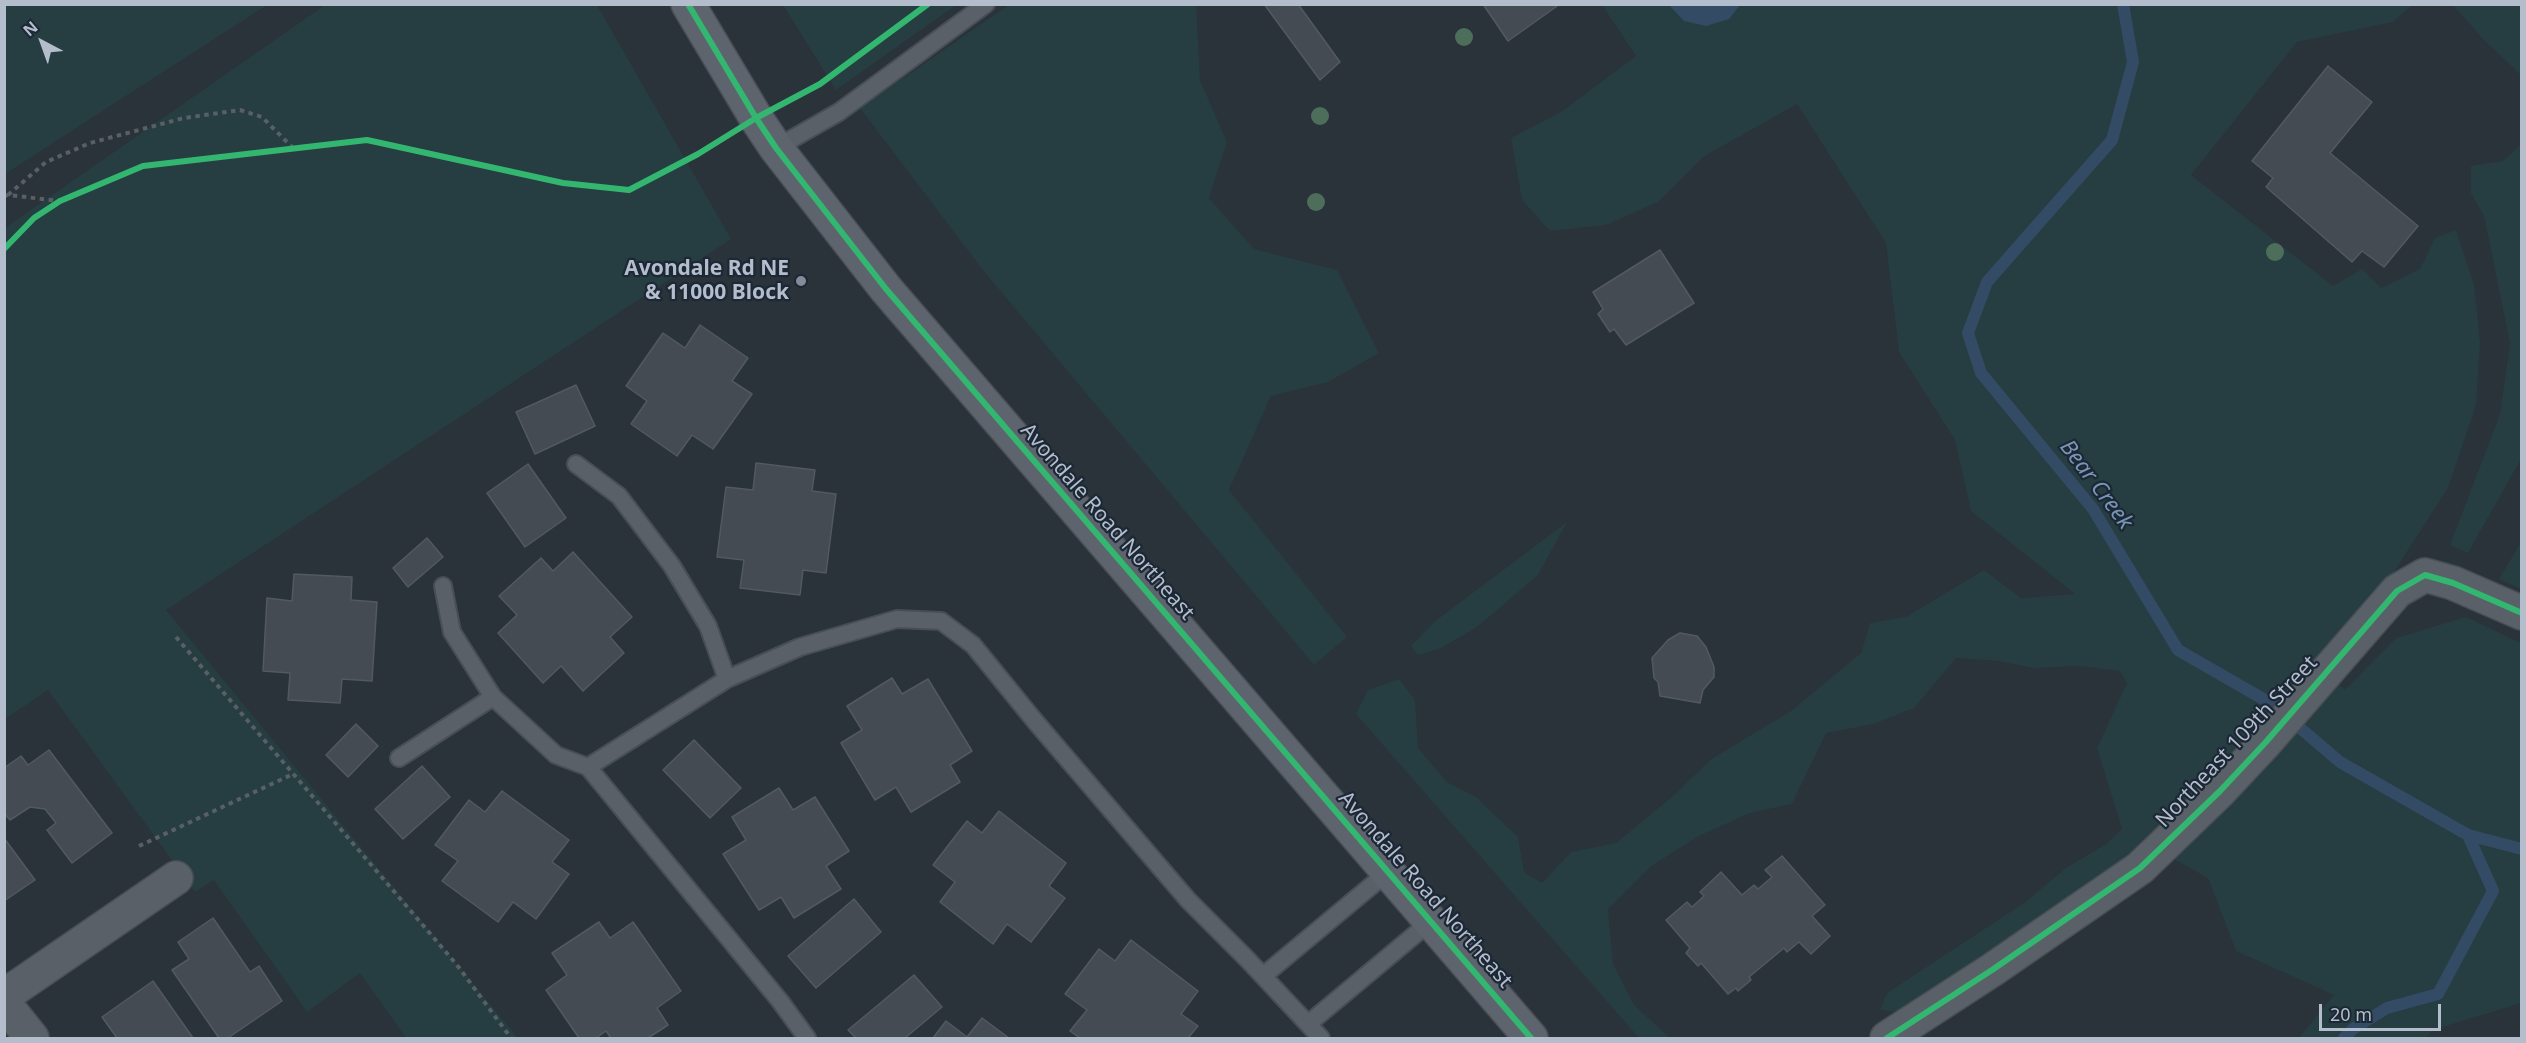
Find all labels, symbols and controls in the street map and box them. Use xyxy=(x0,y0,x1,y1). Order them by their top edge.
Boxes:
north arrow xyxy=(12,12,72,72)
text: N xyxy=(18,16,42,41)
place label: Avondale Rd NE & 11000 Block xyxy=(624,256,789,306)
marker: Avondale Rd NE & 11000 Block xyxy=(794,274,808,288)
street label: Avondale Road Northeast xyxy=(1015,419,1199,625)
water label: Bear Creek xyxy=(2054,435,2138,535)
street label: Northeast 109th Street xyxy=(2151,651,2323,833)
street label: Avondale Road Northeast xyxy=(1333,787,1517,993)
scale bar xyxy=(2322,992,2444,1030)
text: 20 m xyxy=(2330,1002,2372,1026)

